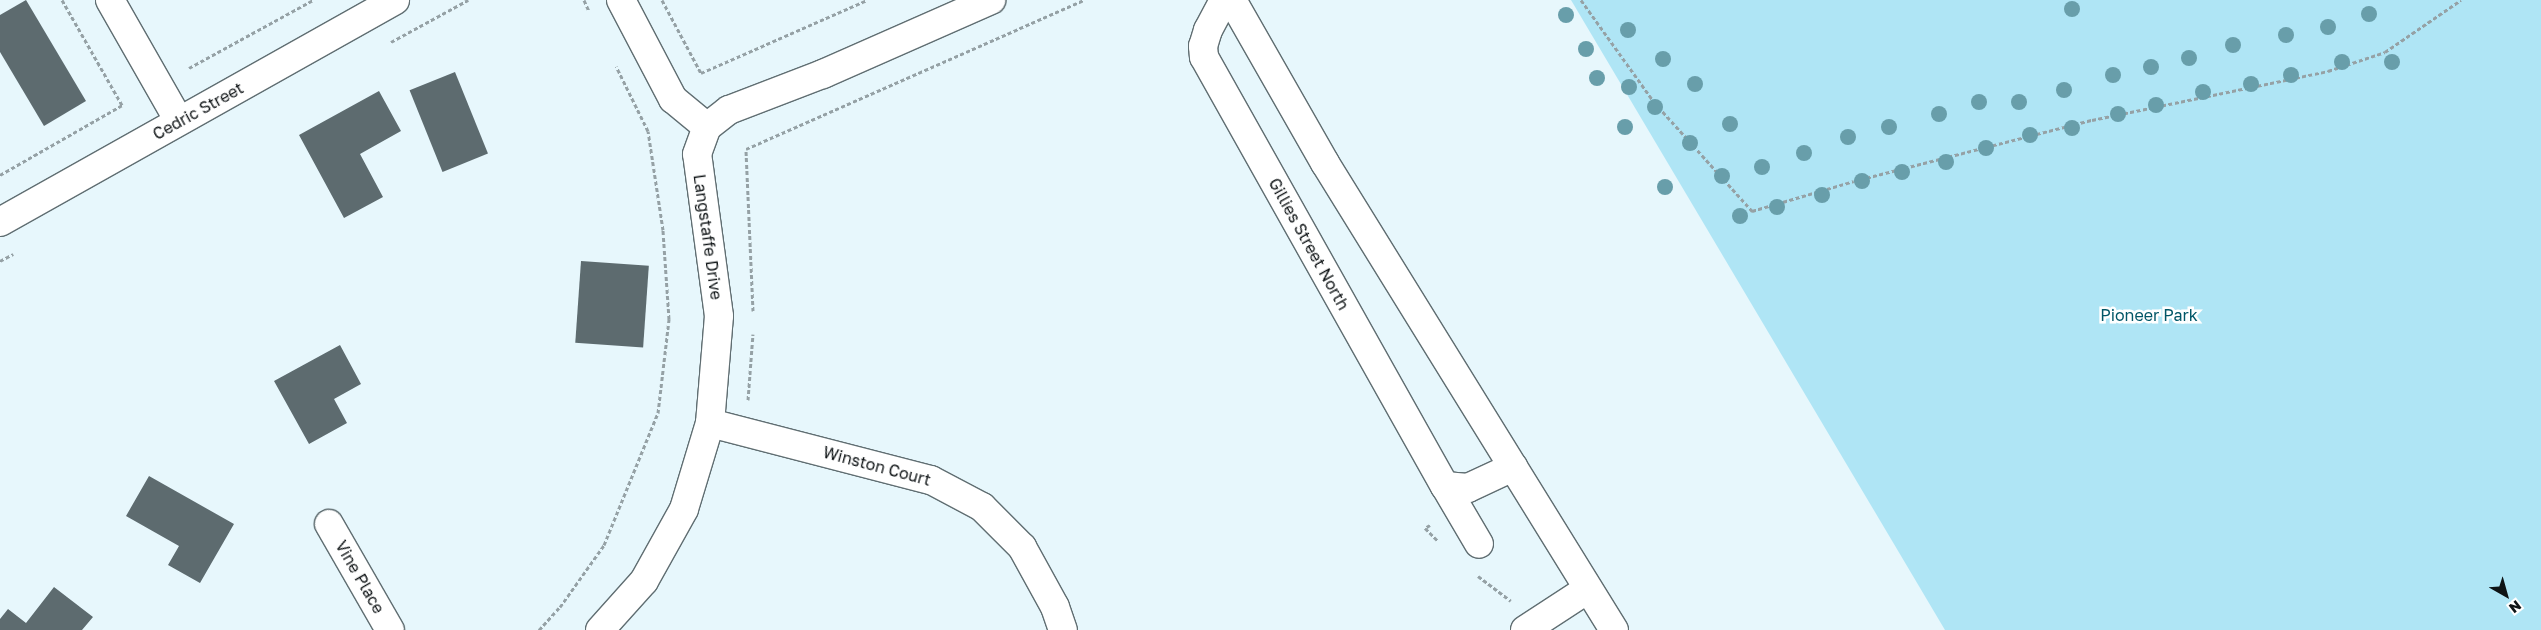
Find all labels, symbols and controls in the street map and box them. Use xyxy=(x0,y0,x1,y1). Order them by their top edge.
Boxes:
street label: Cedric Street xyxy=(149,78,247,144)
street label: Langstaffe Drive xyxy=(690,173,726,301)
street label: Gillies Street North xyxy=(1265,175,1353,313)
park label: Pioneer Park xyxy=(2100,305,2198,325)
street label: Winston Court xyxy=(821,442,933,490)
street label: Vine Place xyxy=(331,537,389,617)
north arrow xyxy=(2481,570,2531,620)
text: N xyxy=(2506,597,2525,617)

